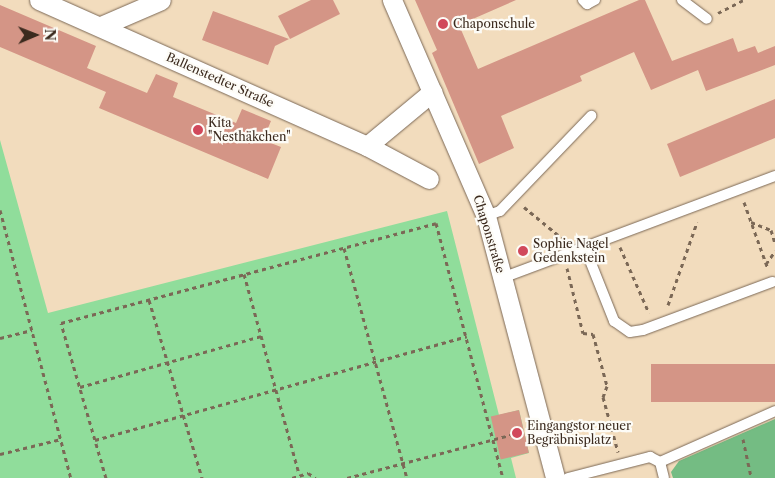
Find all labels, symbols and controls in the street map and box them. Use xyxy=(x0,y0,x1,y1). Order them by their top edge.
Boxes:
north arrow xyxy=(10,10,60,60)
place label: Chaponschule xyxy=(453,17,535,31)
marker: Chaponschule xyxy=(437,18,449,30)
text: N xyxy=(41,28,59,41)
street label: Ballenstedter Straße xyxy=(164,50,276,110)
place label: Kita "Nesthäkchen" xyxy=(208,116,291,144)
marker: Kita "Nesthäkchen" xyxy=(192,124,204,136)
street label: Chaponstraße xyxy=(470,193,508,275)
place label: Sophie Nagel Gedenkstein xyxy=(533,237,609,265)
marker: Sophie Nagel Gedenkstein xyxy=(517,245,529,257)
place label: Eingangstor neuer Begräbnisplatz xyxy=(527,419,631,447)
marker: Eingangstor neuer Begräbnisplatz xyxy=(511,427,523,439)

